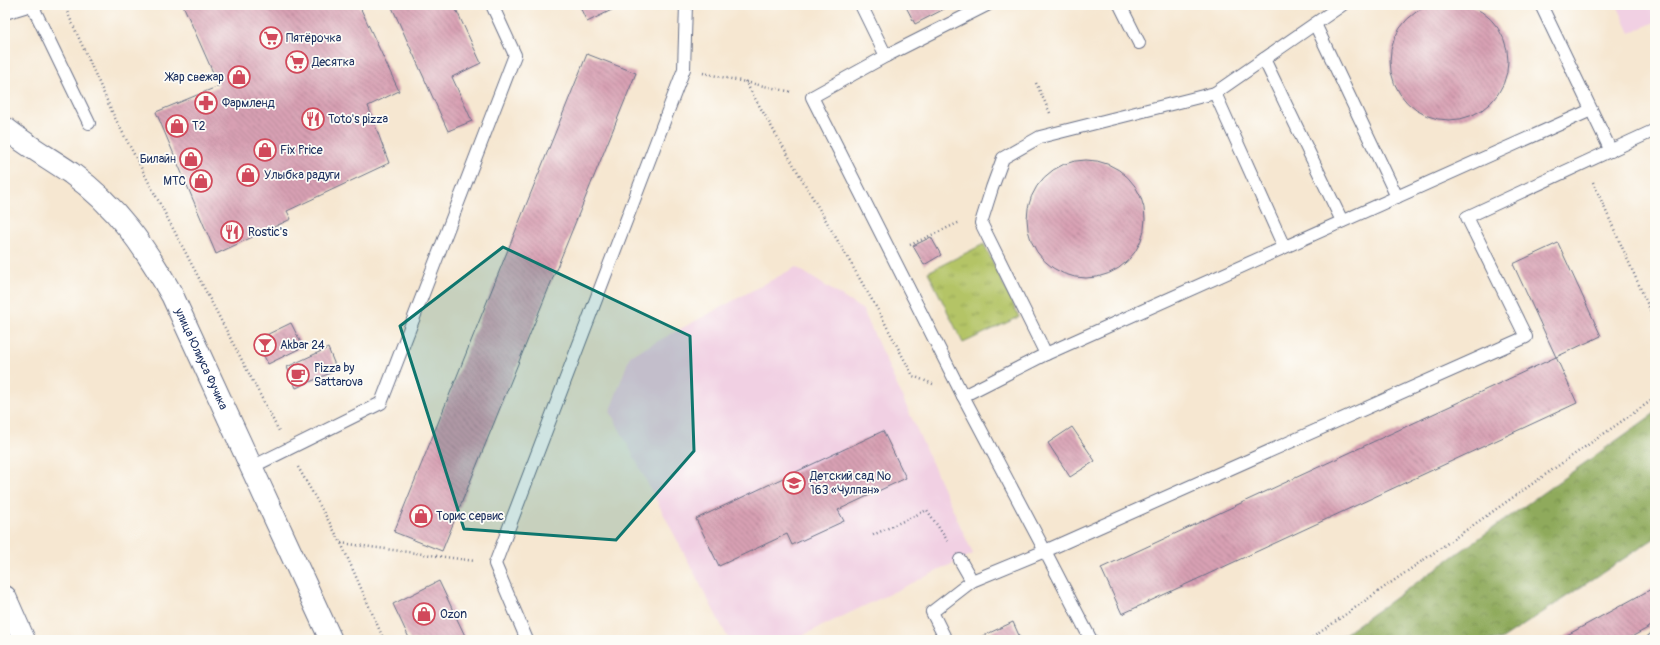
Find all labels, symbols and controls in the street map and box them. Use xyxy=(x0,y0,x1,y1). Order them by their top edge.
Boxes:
supermarket icon: Пятёрочка xyxy=(258,25,284,51)
place label: Пятёрочка xyxy=(286,31,342,46)
supermarket icon: Десятка xyxy=(284,49,310,75)
place label: Десятка xyxy=(311,55,355,70)
shop icon: Жар свежар xyxy=(226,64,252,90)
place label: Жар свежар xyxy=(164,70,224,85)
pharmacy icon: Фармленд xyxy=(193,90,219,116)
place label: Фармленд xyxy=(222,96,275,111)
restaurant icon: Toto's pizza xyxy=(300,106,326,132)
place label: Toto's pizza xyxy=(328,112,388,127)
shop icon: Т2 xyxy=(164,113,190,139)
place label: Т2 xyxy=(192,119,206,134)
shop icon: Fix Price xyxy=(252,137,278,163)
place label: Fix Price xyxy=(280,143,323,158)
shop icon: Билайн xyxy=(178,146,204,172)
place label: Билайн xyxy=(140,152,176,167)
shop icon: Улыбка радуги xyxy=(235,162,261,188)
shop icon: МТС xyxy=(188,168,214,194)
place label: Улыбка радуги xyxy=(264,168,340,183)
place label: МТС xyxy=(163,174,186,189)
restaurant icon: Rostic's xyxy=(219,219,245,245)
place label: Rostic's xyxy=(248,225,288,240)
street label: улица Юлиуса Фучика xyxy=(171,305,231,413)
bar icon: Akbar 24 xyxy=(252,332,278,358)
place label: Akbar 24 xyxy=(280,338,325,353)
place label: Pizza by Sattarova xyxy=(314,361,363,390)
cafe icon: Pizza by Sattarova xyxy=(285,362,311,388)
place label: Детский сад № 163 «Чулпан» xyxy=(809,469,892,498)
school or university icon: Детский сад № 163 «Чулпан» xyxy=(781,470,807,496)
shop icon: Торис сервис xyxy=(408,503,434,529)
place label: Торис сервис xyxy=(436,509,504,524)
shop icon: Ozon xyxy=(411,601,437,627)
place label: Ozon xyxy=(440,607,467,622)

